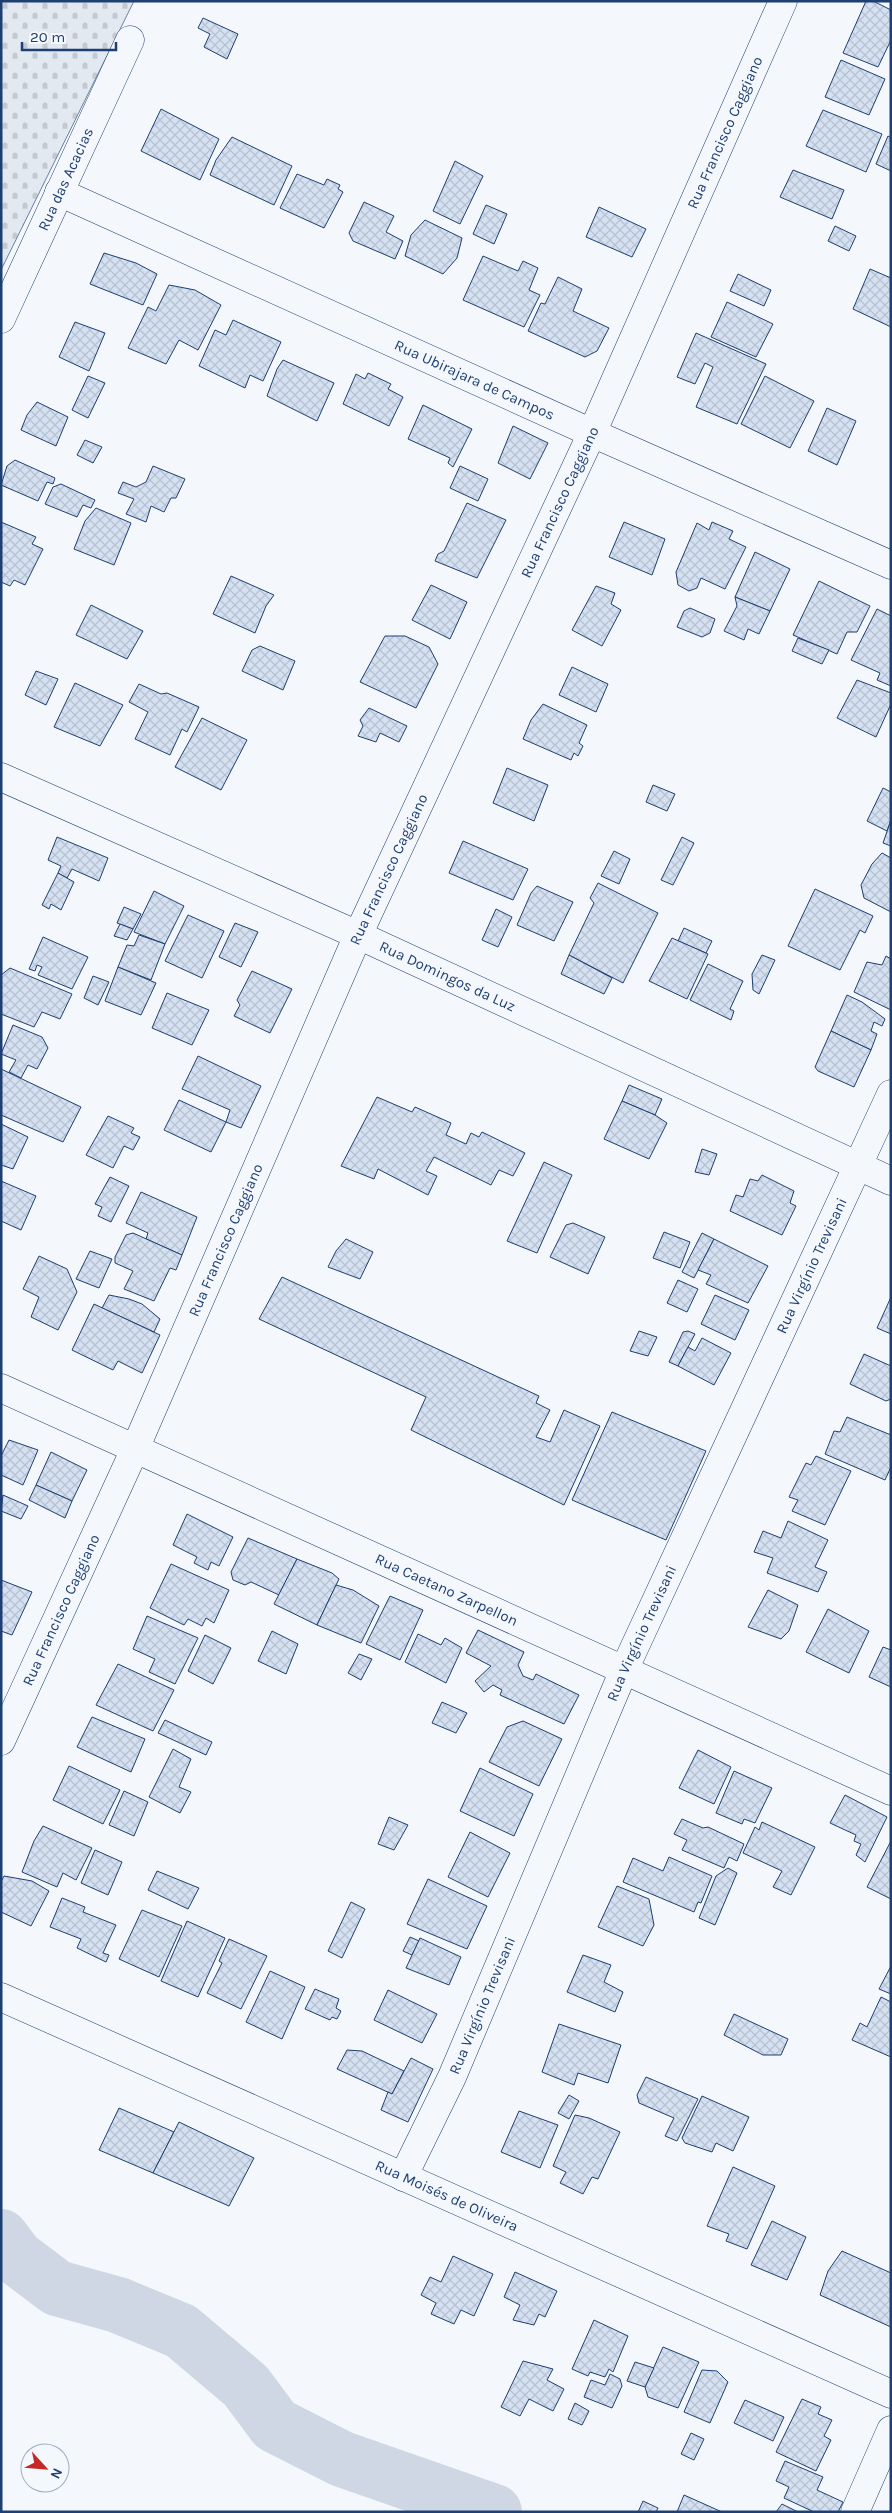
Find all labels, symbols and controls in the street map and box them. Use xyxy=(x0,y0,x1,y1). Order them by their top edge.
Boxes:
scale bar xyxy=(22,20,116,52)
text: 20 m xyxy=(30,28,65,46)
street label: Rua Francisco Caggiano xyxy=(683,53,766,211)
street label: Rua das Acacias xyxy=(34,125,97,234)
street label: Rua Ubirajara de Campos xyxy=(392,336,557,424)
street label: Rua Francisco Caggiano xyxy=(517,424,603,581)
street label: Rua Francisco Caggiano xyxy=(346,791,432,948)
street label: Rua Domingos da Luz xyxy=(377,937,518,1015)
street label: Rua Francisco Caggiano xyxy=(185,1161,267,1319)
street label: Rua Virgínio Trevisani xyxy=(772,1195,851,1336)
street label: Rua Francisco Caggiano xyxy=(19,1531,104,1689)
street label: Rua Caetano Zarpellon xyxy=(372,1550,521,1630)
street label: Rua Virgínio Trevisani xyxy=(603,1562,680,1704)
street label: Rua Virgínio Trevisani xyxy=(445,1934,519,2077)
street label: Rua Moisés de Oliveira xyxy=(372,2156,521,2235)
north arrow xyxy=(20,2443,70,2493)
text: N xyxy=(46,2465,66,2482)

